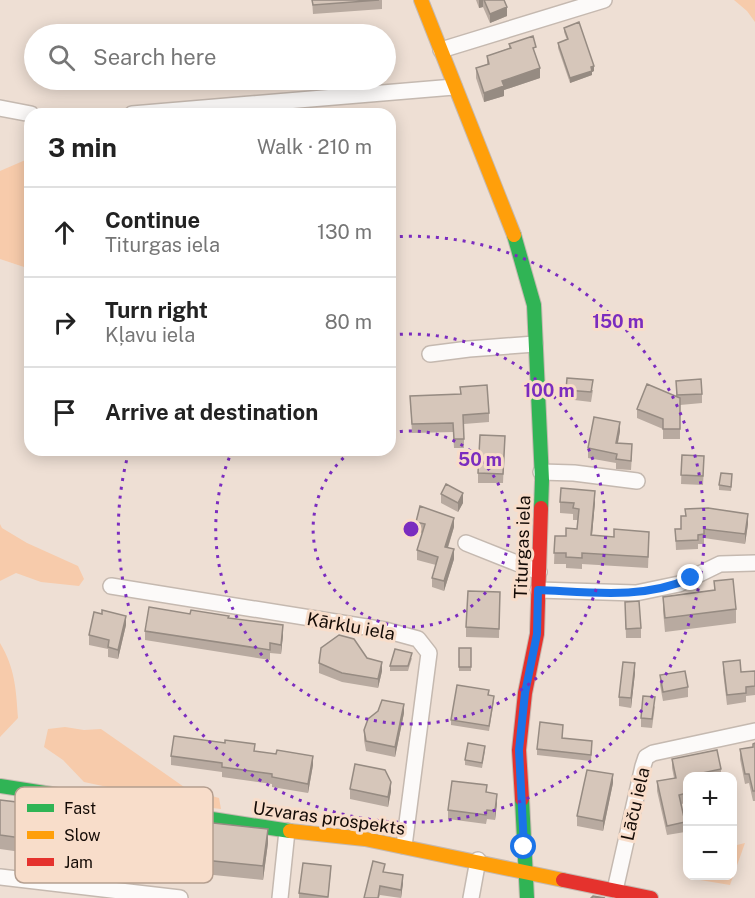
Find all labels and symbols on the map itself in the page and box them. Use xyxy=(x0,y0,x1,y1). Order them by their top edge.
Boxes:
text: 150 m xyxy=(592,311,644,332)
text: 100 m xyxy=(523,380,575,401)
text: 50 m xyxy=(458,449,502,470)
street label: Titurgas iela xyxy=(510,495,534,599)
centre of rings xyxy=(401,519,421,539)
route end xyxy=(677,564,703,590)
street label: Kārklu iela xyxy=(305,608,397,644)
street label: Lāču iela xyxy=(616,765,654,843)
legend xyxy=(15,787,213,883)
street label: Uzvaras prospekts xyxy=(251,797,407,839)
text: Fast xyxy=(64,799,96,818)
text: Slow xyxy=(64,826,101,845)
route start xyxy=(510,833,536,859)
text: Jam xyxy=(64,853,93,872)

